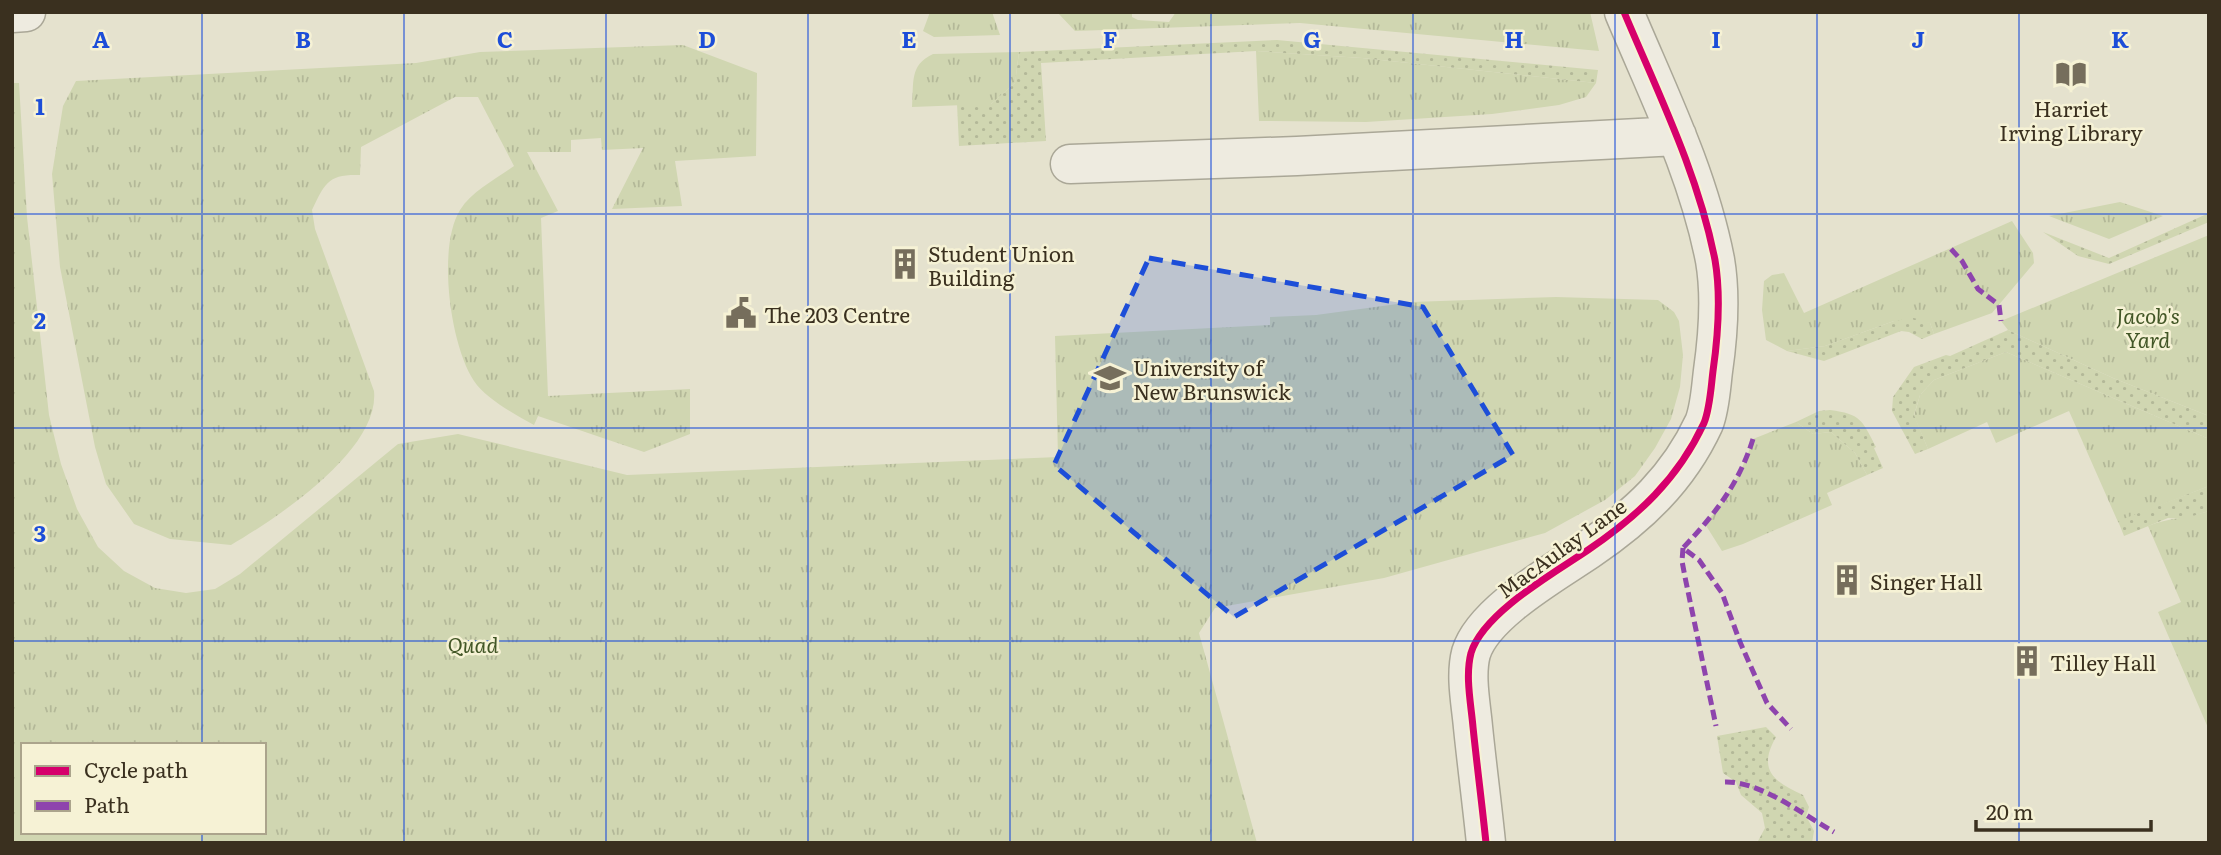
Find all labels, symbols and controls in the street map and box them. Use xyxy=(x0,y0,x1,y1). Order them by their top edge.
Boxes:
text: A xyxy=(92,21,110,55)
text: B xyxy=(295,21,311,55)
text: C xyxy=(497,21,513,55)
text: D xyxy=(698,21,716,55)
text: E xyxy=(901,21,917,55)
text: F xyxy=(1103,21,1118,55)
text: G xyxy=(1303,21,1321,55)
text: H xyxy=(1504,21,1524,55)
text: I xyxy=(1711,21,1721,55)
text: J xyxy=(1911,21,1925,55)
text: K xyxy=(2111,21,2129,55)
library icon: Harriet Irving Library xyxy=(2054,57,2088,91)
text: 1 xyxy=(35,88,45,122)
place label: Harriet Irving Library xyxy=(1999,92,2144,147)
place label: Student Union Building xyxy=(928,237,1075,292)
building icon: Student Union Building xyxy=(888,247,922,281)
public building icon: The 203 Centre xyxy=(724,296,758,330)
place label: The 203 Centre xyxy=(764,298,910,329)
park label: Jacob's Yard xyxy=(2116,299,2180,354)
text: 2 xyxy=(34,302,46,336)
place label: University of New Brunswick xyxy=(1133,351,1291,406)
school or university icon: University of New Brunswick xyxy=(1093,361,1127,395)
street label: MacAulay Lane xyxy=(1490,489,1632,604)
text: 3 xyxy=(34,515,46,549)
building icon: Singer Hall xyxy=(1830,563,1864,597)
place label: Singer Hall xyxy=(1870,565,1983,596)
park label: Quad xyxy=(447,628,499,659)
building icon: Tilley Hall xyxy=(2010,644,2044,678)
place label: Tilley Hall xyxy=(2050,646,2156,677)
legend xyxy=(21,743,266,834)
text: Cycle path xyxy=(84,753,188,784)
text: Path xyxy=(84,788,130,819)
scale bar xyxy=(1976,788,2151,832)
text: 20 m xyxy=(1986,795,2033,826)

